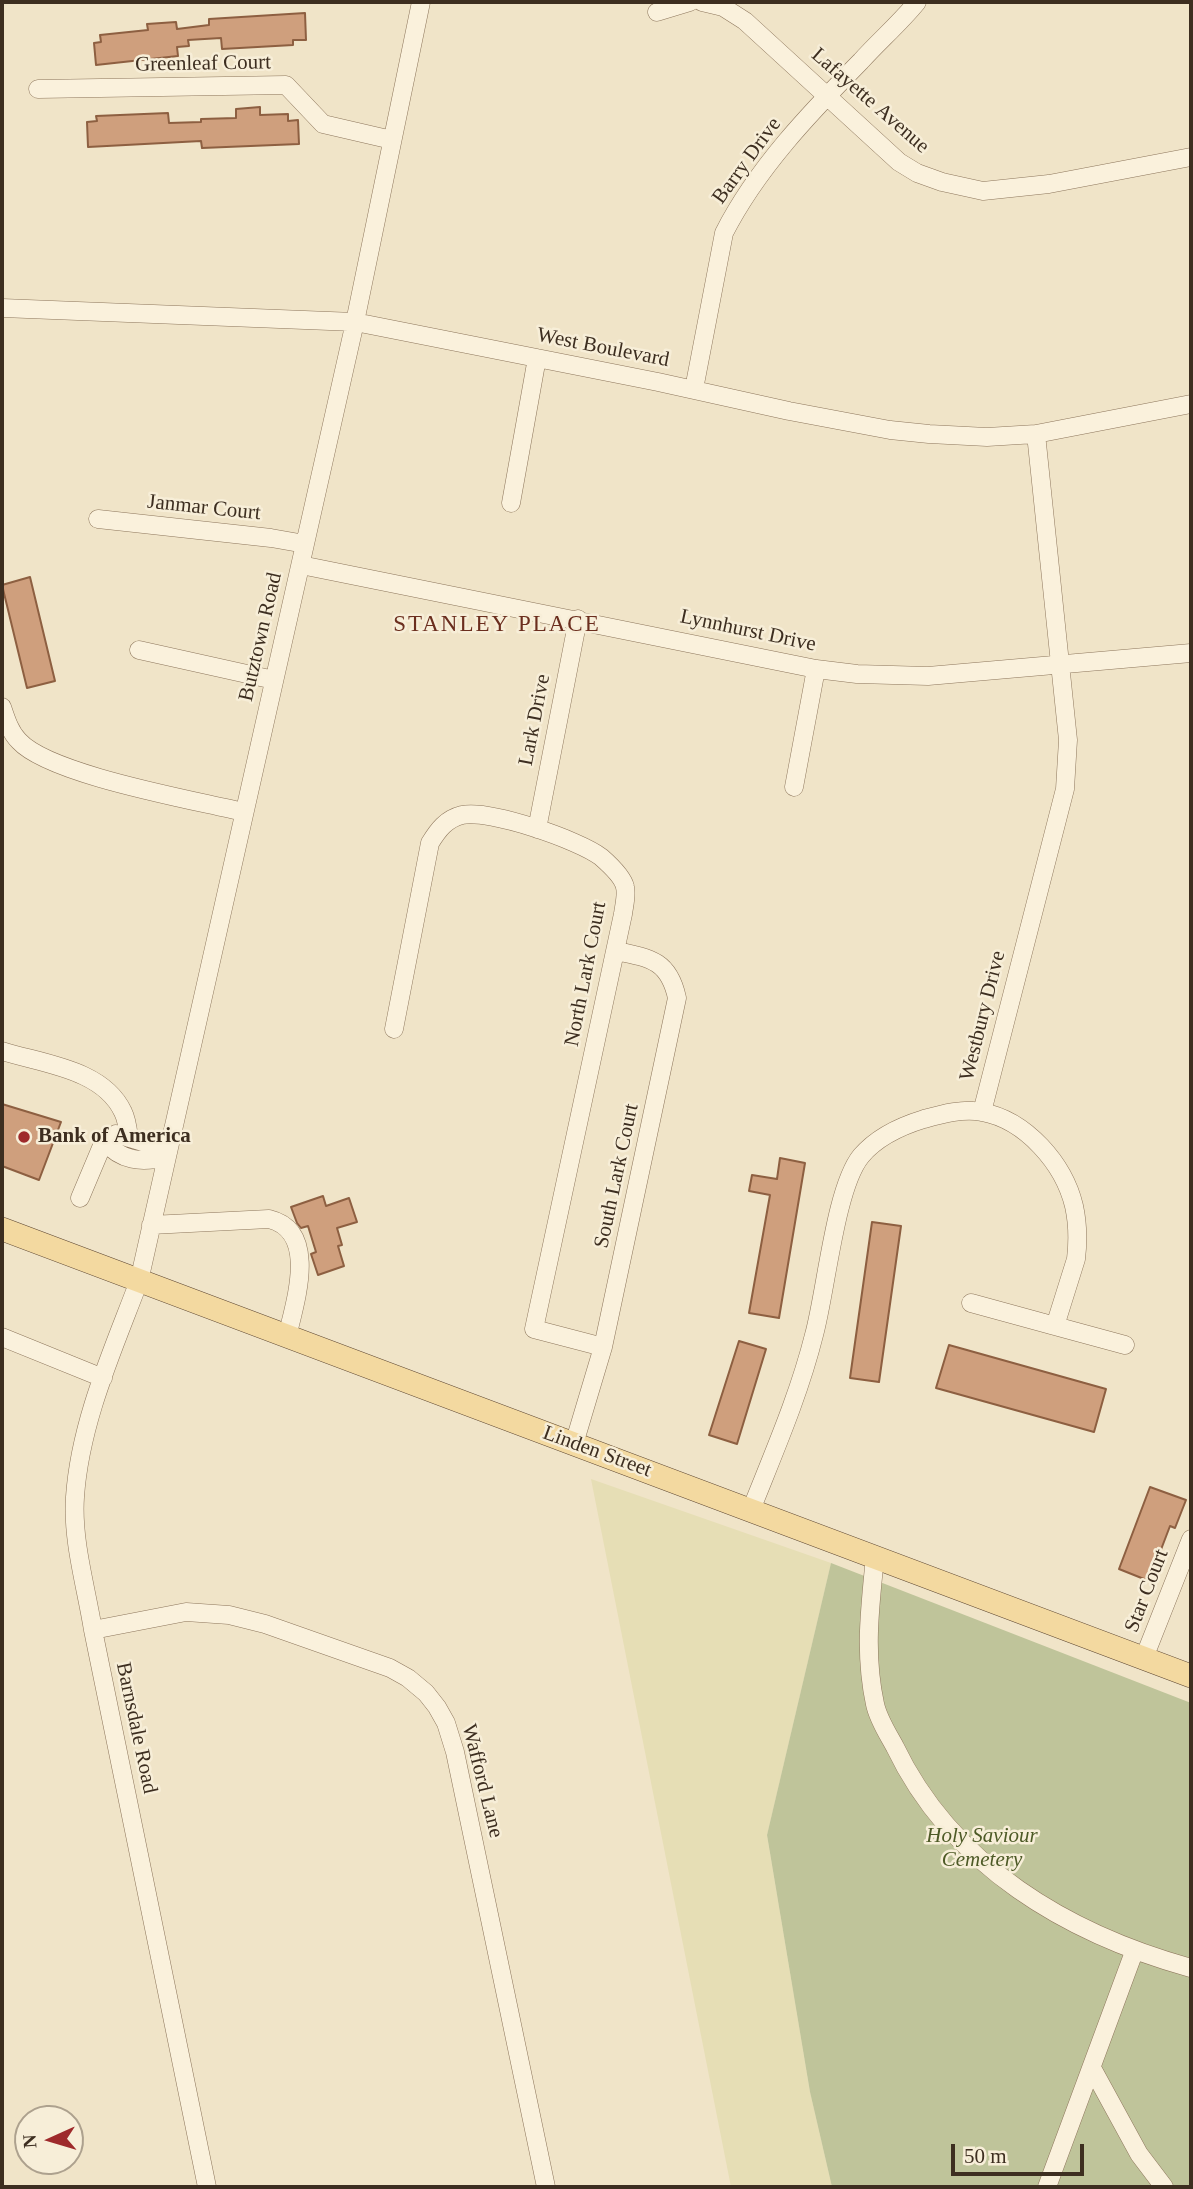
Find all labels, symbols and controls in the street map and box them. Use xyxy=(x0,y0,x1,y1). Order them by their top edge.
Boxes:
street label: Lafayette Avenue xyxy=(806,43,934,159)
street label: Greenleaf Court xyxy=(135,50,271,78)
street label: Barry Drive xyxy=(707,113,787,209)
street label: West Boulevard xyxy=(535,323,671,373)
street label: Janmar Court xyxy=(146,490,262,526)
street label: Butztown Road xyxy=(234,570,288,704)
street label: Lynnhurst Drive xyxy=(678,604,818,658)
district label: STANLEY PLACE xyxy=(395,611,599,639)
street label: Lark Drive xyxy=(514,672,556,768)
street label: North Lark Court xyxy=(560,899,612,1049)
street label: Westbury Drive xyxy=(955,948,1011,1084)
street label: South Lark Court xyxy=(589,1101,645,1251)
place label: Bank of America xyxy=(38,1124,191,1150)
marker: Bank of America xyxy=(16,1129,32,1145)
street label: Linden Street xyxy=(539,1421,655,1483)
street label: Star Court xyxy=(1120,1546,1174,1636)
street label: Barnsdale Road xyxy=(110,1660,162,1796)
street label: Wafford Lane xyxy=(456,1722,508,1840)
park label: Holy Saviour Cemetery xyxy=(926,1823,1038,1873)
north arrow xyxy=(14,2105,84,2175)
scale bar xyxy=(955,2130,1088,2174)
text: N xyxy=(19,2134,41,2149)
text: 50 m xyxy=(964,2144,1007,2168)

